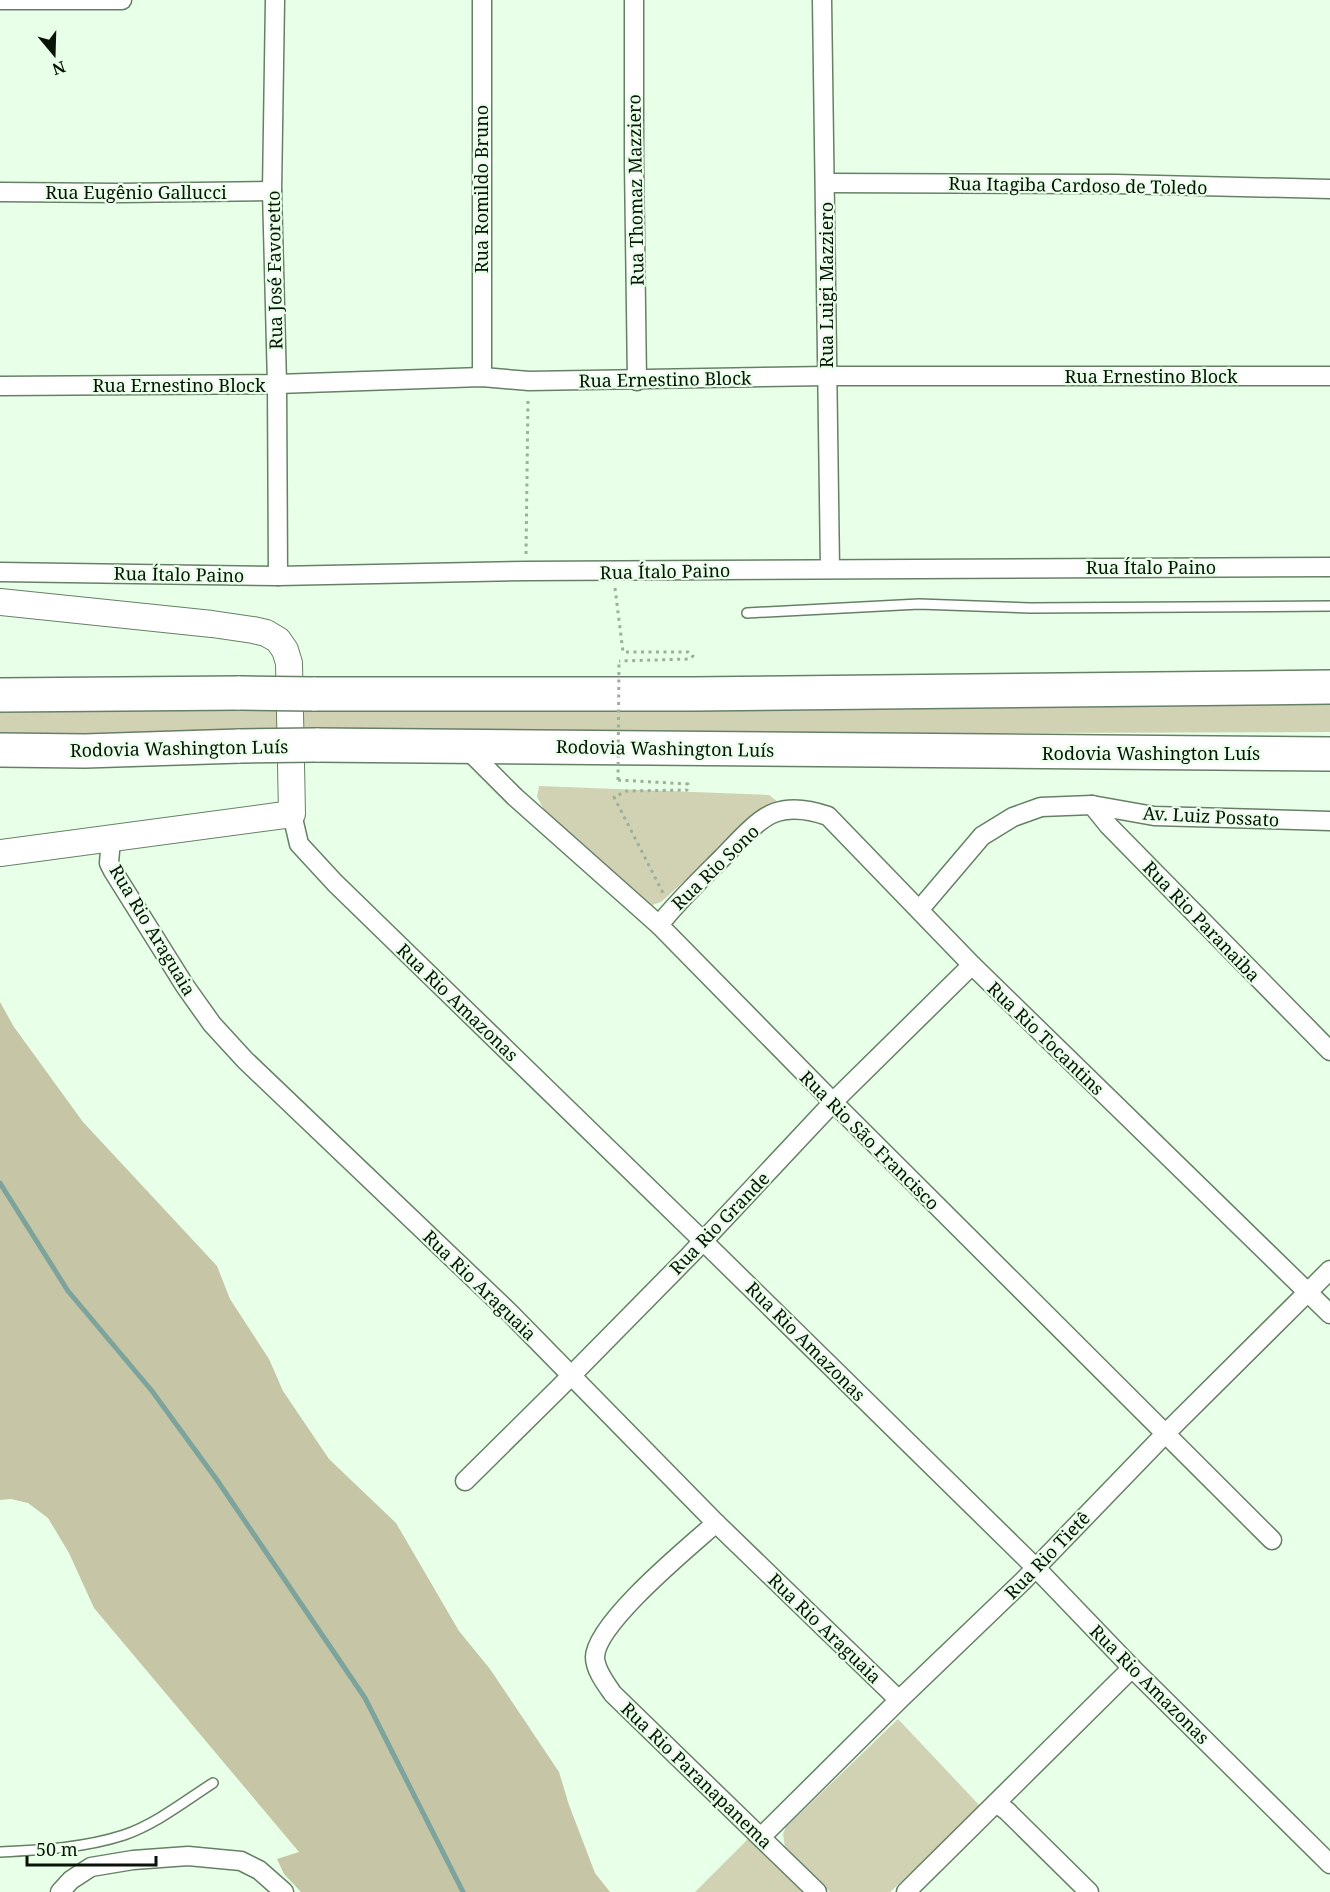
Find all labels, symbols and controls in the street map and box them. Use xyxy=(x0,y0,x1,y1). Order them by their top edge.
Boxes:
north arrow xyxy=(24,24,84,84)
text: N xyxy=(49,56,68,81)
street label: Rua Thomaz Mazziero xyxy=(621,94,649,286)
street label: Rua Romildo Bruno xyxy=(469,105,493,273)
street label: Rua Itagiba Cardoso de Toledo xyxy=(948,171,1208,199)
street label: Rua Eugênio Gallucci xyxy=(45,180,227,204)
street label: Rua José Favoretto xyxy=(261,190,287,350)
street label: Rua Luigi Mazziero xyxy=(814,202,838,368)
street label: Rua Ernestino Block xyxy=(1065,364,1238,388)
street label: Rua Ernestino Block xyxy=(578,365,752,393)
street label: Rua Ernestino Block xyxy=(93,373,266,397)
street label: Rua Ítalo Paino xyxy=(1086,555,1216,579)
street label: Rua Ítalo Paino xyxy=(600,558,730,584)
street label: Rua Ítalo Paino xyxy=(114,561,244,587)
street label: Rodovia Washington Luís xyxy=(70,734,288,762)
street label: Rodovia Washington Luís xyxy=(556,734,774,762)
street label: Rodovia Washington Luís xyxy=(1042,741,1260,765)
street label: Av. Luiz Possato xyxy=(1142,800,1280,832)
street label: Rua Rio Sono xyxy=(666,819,764,915)
street label: Rua Rio Paranaiba xyxy=(1138,856,1266,986)
street label: Rua Rio Araguaia xyxy=(104,860,202,1000)
street label: Rua Rio Amazonas xyxy=(392,938,524,1066)
street label: Rua Rio Tocantins xyxy=(982,976,1110,1100)
street label: Rua Rio São Francisco xyxy=(795,1065,945,1215)
street label: Rua Rio Grande xyxy=(664,1166,774,1280)
street label: Rua Rio Araguaia xyxy=(418,1225,542,1345)
street label: Rua Rio Amazonas xyxy=(741,1276,871,1406)
street label: Rua Rio Tietê xyxy=(999,1506,1095,1604)
street label: Rua Rio Araguaia xyxy=(763,1568,887,1688)
street label: Rua Rio Amazonas xyxy=(1085,1619,1215,1749)
street label: Rua Rio Paranapanema xyxy=(616,1696,778,1854)
scale bar xyxy=(27,1829,156,1867)
text: 50 m xyxy=(36,1837,78,1861)

